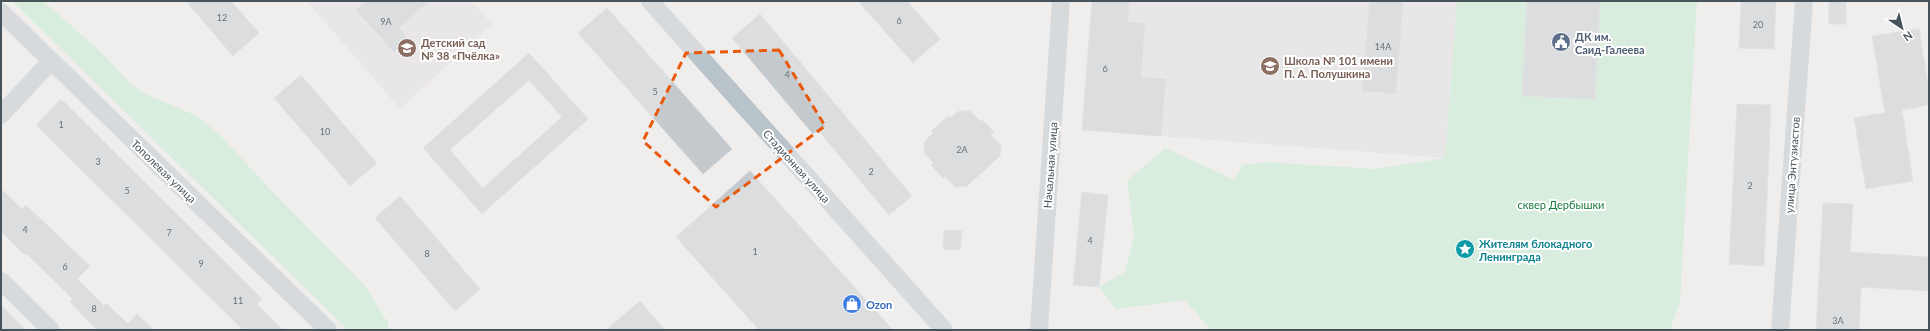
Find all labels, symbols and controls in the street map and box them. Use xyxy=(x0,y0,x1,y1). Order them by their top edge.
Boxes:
north arrow xyxy=(1882,8,1922,48)
house number: 12 xyxy=(217,12,227,23)
house number: 6 xyxy=(896,15,902,26)
house number: 9А xyxy=(380,16,393,27)
house number: 20 xyxy=(1753,19,1763,30)
text: N xyxy=(1901,29,1915,44)
place label: ДК им. Саид-Галеева xyxy=(1575,30,1645,56)
public building icon: ДК им. Саид-Галеева xyxy=(1550,31,1572,53)
place label: Детский сад № 38 «Пчёлка» xyxy=(421,36,500,62)
school or university icon: Детский сад № 38 «Пчёлка» xyxy=(396,37,418,59)
house number: 14А xyxy=(1375,41,1392,52)
place label: Школа № 101 имени П. А. Полушкина xyxy=(1284,54,1393,80)
school or university icon: Школа № 101 имени П. А. Полушкина xyxy=(1259,55,1281,77)
house number: 6 xyxy=(1102,63,1108,74)
house number: 4 xyxy=(784,69,790,80)
house number: 5 xyxy=(652,86,658,97)
street label: улица Энтузиастов xyxy=(1782,116,1802,214)
house number: 1 xyxy=(58,119,64,130)
street label: Начальная улица xyxy=(1040,121,1060,209)
house number: 10 xyxy=(320,126,330,137)
street label: Стадионная улица xyxy=(761,127,833,205)
street label: Тополевая улица xyxy=(129,137,199,205)
house number: 2А xyxy=(956,144,969,155)
house number: 3 xyxy=(95,156,101,167)
house number: 2 xyxy=(868,166,874,177)
house number: 2 xyxy=(1747,180,1753,191)
house number: 5 xyxy=(124,185,130,196)
park label: сквер Дербышки xyxy=(1518,198,1604,211)
house number: 4 xyxy=(22,224,28,235)
house number: 7 xyxy=(166,227,172,238)
house number: 4 xyxy=(1087,235,1093,246)
place label: Жителям блокадного Ленинграда xyxy=(1478,237,1592,263)
place icon: Жителям блокадного Ленинграда xyxy=(1454,238,1476,260)
house number: 1 xyxy=(752,246,758,257)
house number: 8 xyxy=(424,248,430,259)
house number: 9 xyxy=(198,258,204,269)
house number: 6 xyxy=(62,261,68,272)
shop icon: Ozon xyxy=(841,293,863,315)
house number: 11 xyxy=(233,295,243,306)
place label: Ozon xyxy=(866,298,892,311)
house number: 8 xyxy=(91,303,97,314)
house number: 3А xyxy=(1832,315,1845,326)

